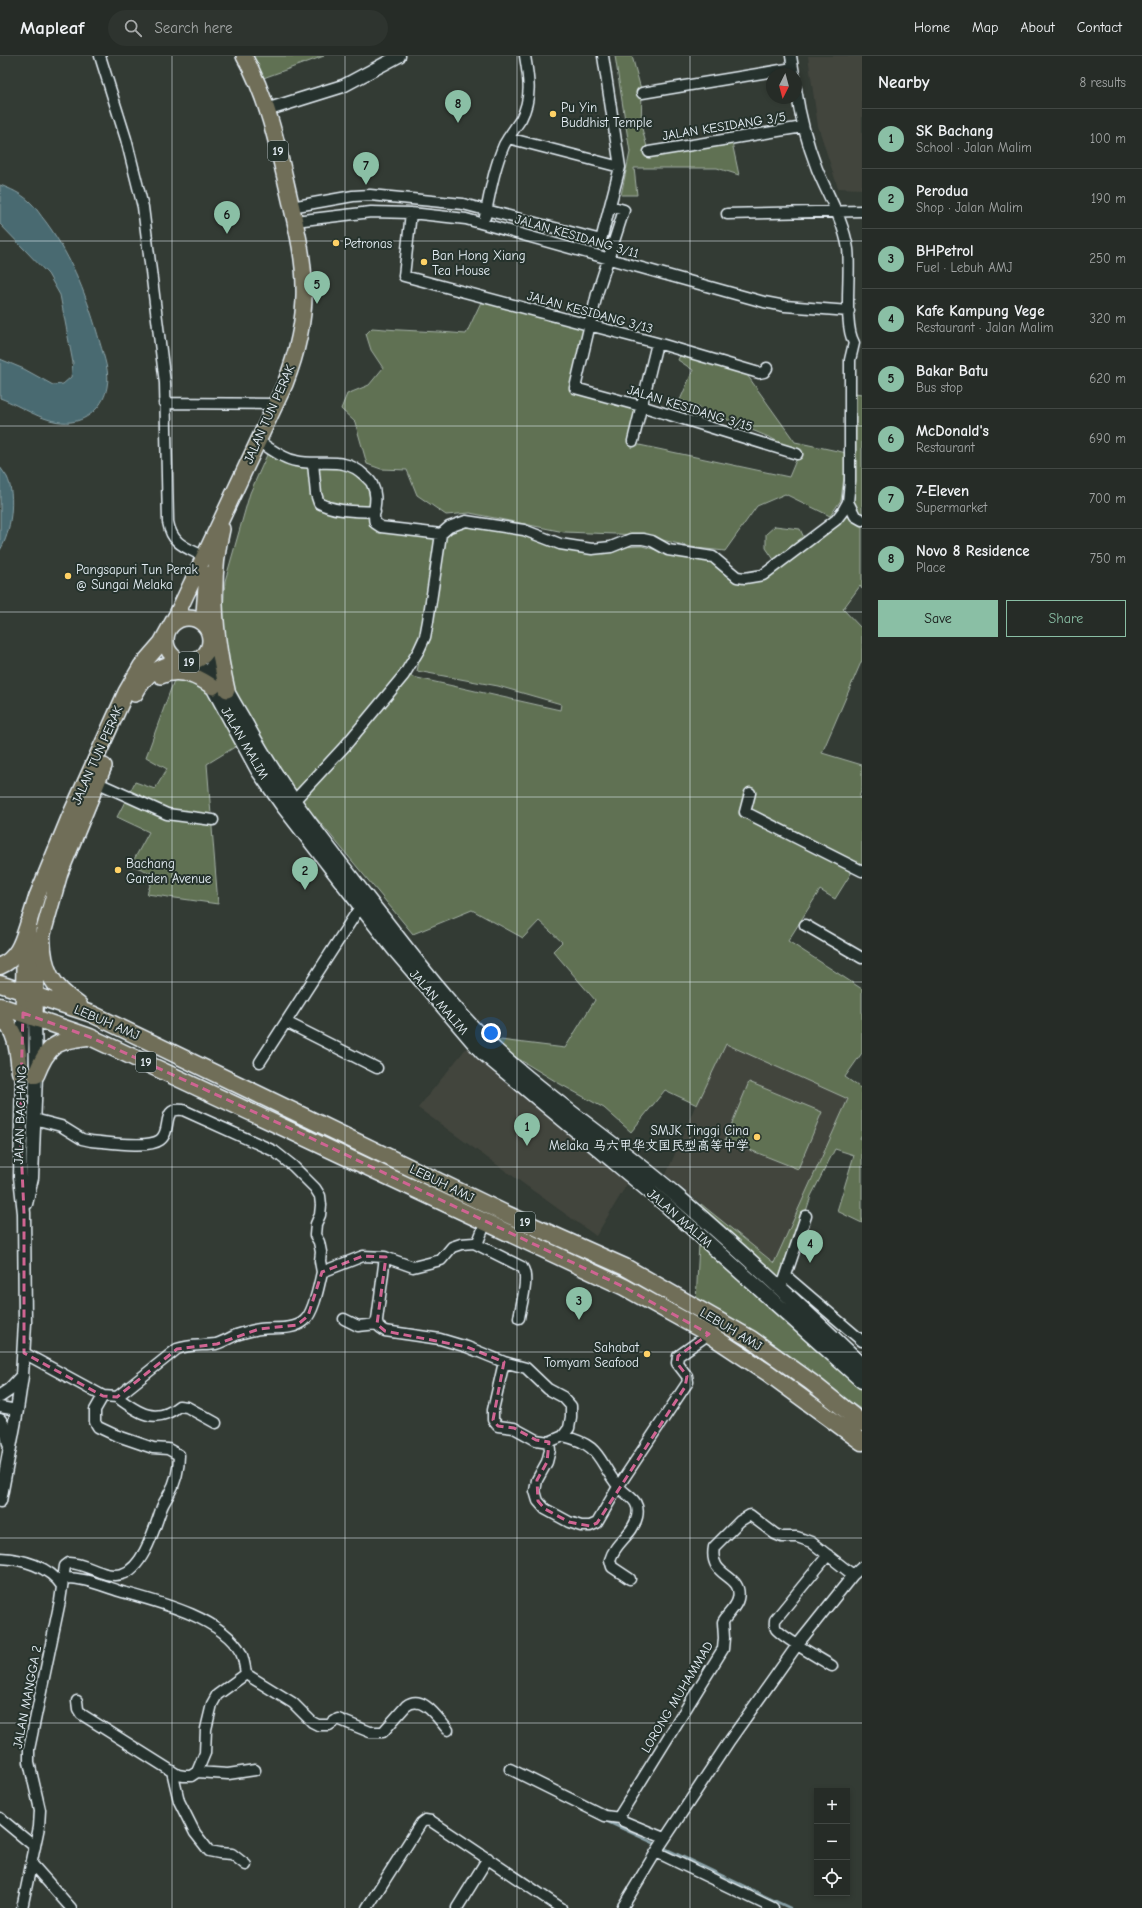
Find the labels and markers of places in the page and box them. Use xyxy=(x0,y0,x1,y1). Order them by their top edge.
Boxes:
pin: 8 xyxy=(445,90,471,123)
place label: Pu Yin Buddhist Temple xyxy=(561,100,653,130)
marker: Pu Yin Buddhist Temple xyxy=(548,109,558,119)
pin: 7 xyxy=(353,152,379,185)
pin: 6 xyxy=(214,201,240,234)
place label: Petronas xyxy=(344,236,392,251)
marker: Petronas xyxy=(331,238,341,248)
place label: Ban Hong Xiang Tea House xyxy=(432,248,526,278)
marker: Ban Hong Xiang Tea House xyxy=(419,257,429,267)
pin: 5 xyxy=(304,271,330,304)
place label: Pangsapuri Tun Perak @ Sungai Melaka xyxy=(76,562,198,592)
marker: Pangsapuri Tun Perak @ Sungai Melaka xyxy=(63,571,73,581)
place label: Bachang Garden Avenue xyxy=(126,856,212,886)
pin: 2 xyxy=(292,857,318,890)
marker: Bachang Garden Avenue xyxy=(113,865,123,875)
pin: 1 xyxy=(514,1113,540,1146)
place label: SMJK Tinggi Cina Melaka 马六甲华文国民型高等中学 xyxy=(549,1123,749,1153)
marker: SMJK Tinggi Cina Melaka 马六甲华文国民型高等中学 xyxy=(752,1132,762,1142)
pin: 4 xyxy=(797,1230,823,1263)
pin: 3 xyxy=(566,1287,592,1320)
place label: Sahabat Tomyam Seafood xyxy=(544,1340,640,1370)
marker: Sahabat Tomyam Seafood xyxy=(642,1349,652,1359)

